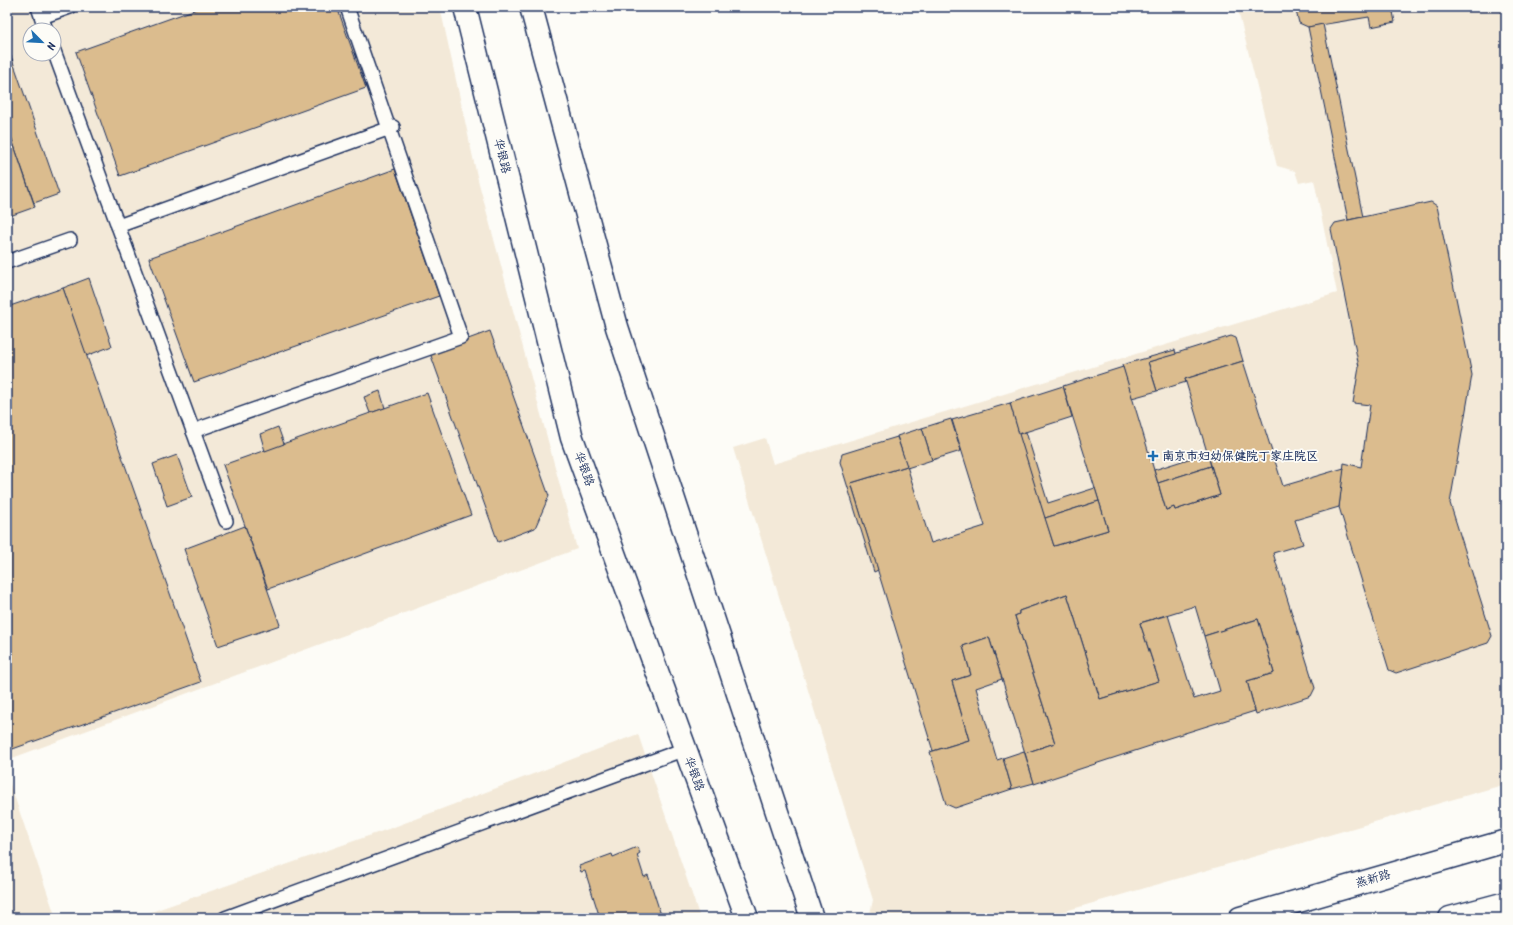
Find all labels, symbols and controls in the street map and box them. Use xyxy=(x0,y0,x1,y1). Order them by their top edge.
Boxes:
north arrow xyxy=(22,22,62,62)
text: N xyxy=(41,39,60,53)
street label: 华银路 xyxy=(488,136,516,176)
place label: 南京市妇幼保健院丁家庄院区 xyxy=(1162,447,1318,466)
street label: 华银路 xyxy=(569,449,599,489)
marker: 南京市妇幼保健院丁家庄院区 xyxy=(1147,450,1159,462)
street label: 华银路 xyxy=(679,754,709,794)
street label: 燕新路 xyxy=(1353,865,1393,893)

